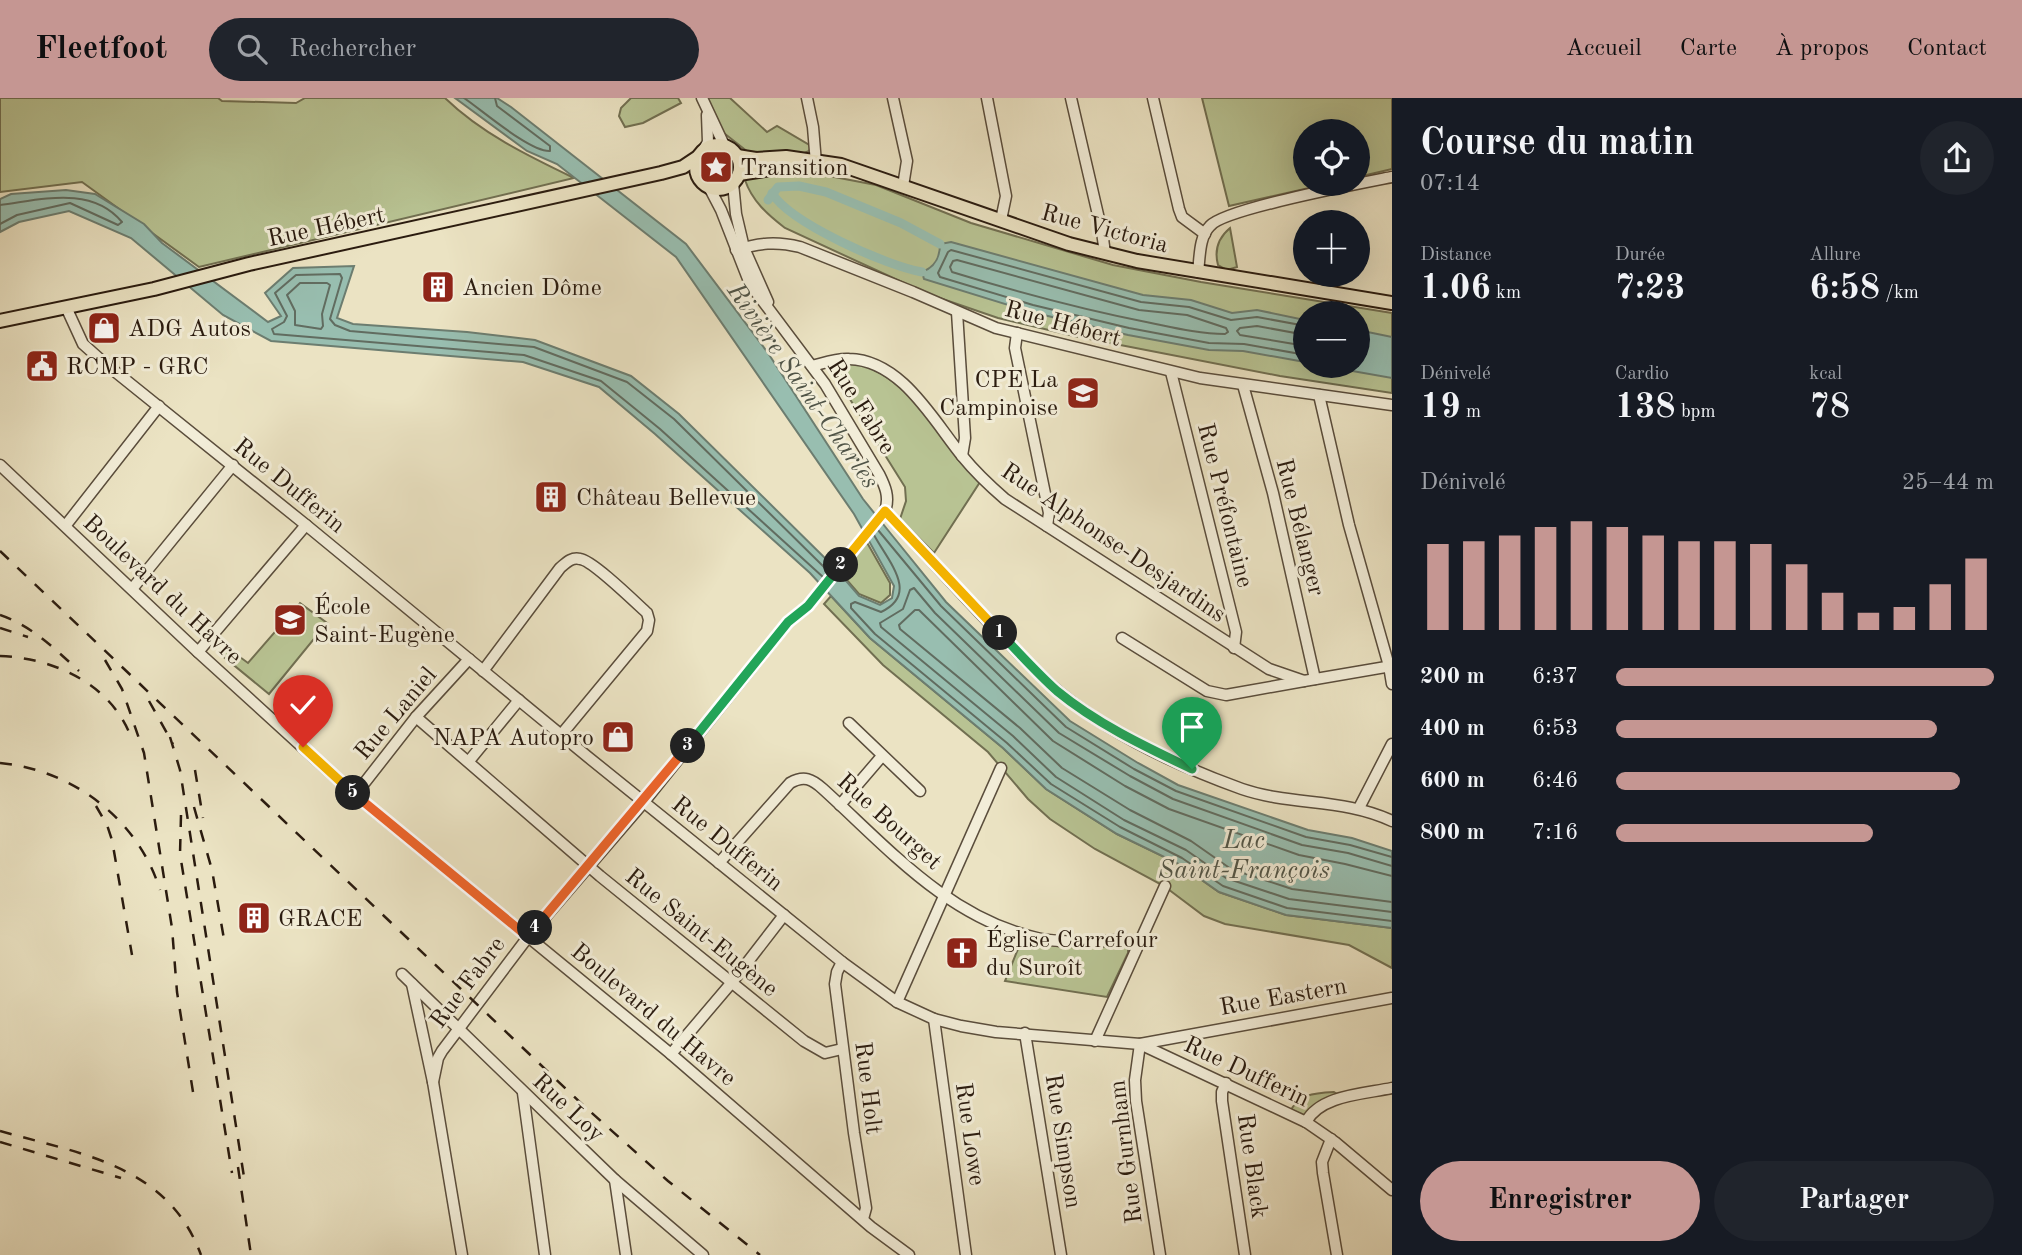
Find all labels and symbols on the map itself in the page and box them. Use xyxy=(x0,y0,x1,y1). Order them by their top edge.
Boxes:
place icon: Transition xyxy=(697,148,735,186)
place label: Transition xyxy=(740,157,848,181)
street label: Rue Victoria xyxy=(1038,201,1171,258)
street label: Rue Hébert xyxy=(266,204,387,252)
building icon: Ancien Dôme xyxy=(419,268,457,306)
place label: Ancien Dôme xyxy=(462,277,602,301)
water label: Rivière Saint-Charles xyxy=(721,278,883,494)
street label: Rue Hébert xyxy=(1002,298,1123,352)
shop icon: ADG Autos xyxy=(85,309,123,347)
place label: ADG Autos xyxy=(128,318,251,342)
public building icon: RCMP - GRC xyxy=(23,347,61,385)
street label: Rue Fabre xyxy=(822,355,899,459)
place label: RCMP - GRC xyxy=(66,356,209,380)
place label: CPE La Campinoise xyxy=(939,369,1058,421)
school or university icon: CPE La Campinoise xyxy=(1064,374,1102,412)
street label: Rue Préfontaine xyxy=(1192,421,1256,590)
street label: Rue Dufferin xyxy=(229,435,349,539)
street label: Rue Bélanger xyxy=(1270,456,1328,599)
street label: Rue Alphonse-Desjardins xyxy=(996,460,1230,628)
building icon: Château Bellevue xyxy=(532,478,570,516)
place label: Château Bellevue xyxy=(576,487,756,511)
street label: Boulevard du Havre xyxy=(78,511,246,670)
pin: 2 xyxy=(824,547,858,582)
place label: École Saint-Eugène xyxy=(314,592,455,648)
school or university icon: École Saint-Eugène xyxy=(271,601,309,639)
pin: 1 xyxy=(982,616,1018,650)
street label: Rue Laniel xyxy=(351,663,442,765)
pin xyxy=(273,675,333,747)
pin xyxy=(1162,697,1222,769)
shop icon: NAPA Autopro xyxy=(599,718,637,756)
place label: NAPA Autopro xyxy=(433,727,594,751)
pin: 3 xyxy=(670,728,706,764)
street label: Rue Bourget xyxy=(832,770,945,875)
pin: 5 xyxy=(336,776,370,810)
street label: Rue Dufferin xyxy=(667,793,787,897)
water label: Lac Saint-François xyxy=(1158,828,1330,884)
street label: Rue Saint-Eugène xyxy=(620,865,782,1002)
building icon: GRACE xyxy=(235,899,273,937)
place label: GRACE xyxy=(278,908,362,932)
pin: 4 xyxy=(518,910,552,946)
place label: Église Carrefour du Suroît xyxy=(986,925,1158,981)
street label: Rue Fabre xyxy=(427,933,511,1033)
church icon: Église Carrefour du Suroît xyxy=(943,934,981,972)
street label: Boulevard du Havre xyxy=(566,940,740,1091)
street label: Rue Eastern xyxy=(1218,975,1349,1021)
street label: Rue Dufferin xyxy=(1180,1033,1313,1112)
street label: Rue Holt xyxy=(849,1040,885,1136)
street label: Rue Loy xyxy=(527,1070,608,1148)
street label: Rue Simpson xyxy=(1040,1072,1085,1210)
street label: Rue Gurnham xyxy=(1106,1079,1148,1225)
street label: Rue Lowe xyxy=(950,1081,988,1187)
street label: Rue Black xyxy=(1232,1112,1270,1220)

